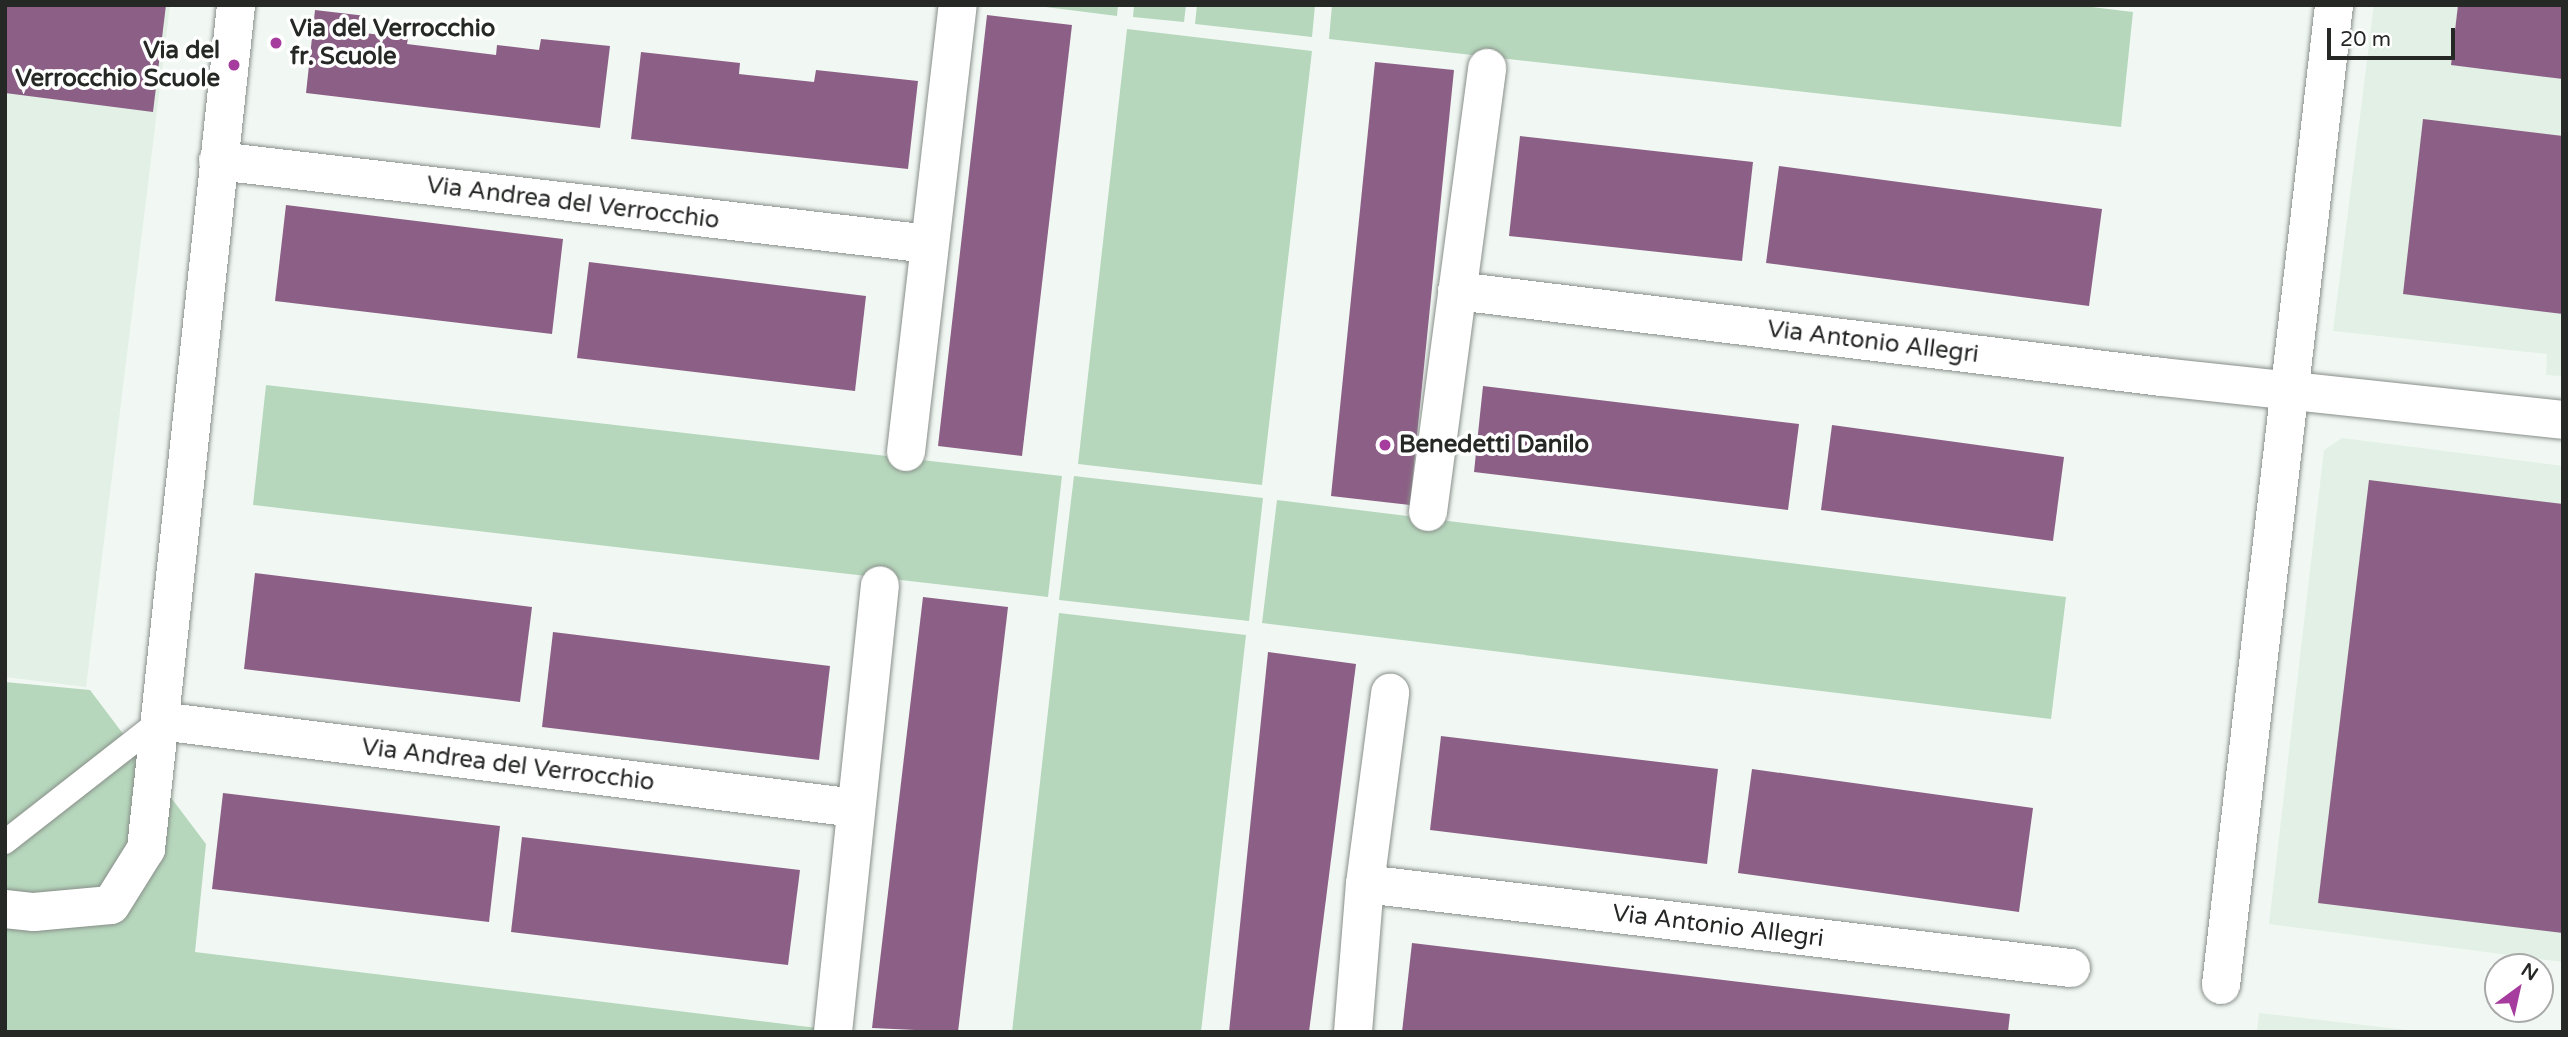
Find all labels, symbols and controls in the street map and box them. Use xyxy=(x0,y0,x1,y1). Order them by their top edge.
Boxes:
scale bar xyxy=(2330,14,2458,58)
place label: Via del Verrocchio fr. Scuole xyxy=(290,15,495,71)
text: 20 m xyxy=(2340,27,2391,52)
marker: Via del Verrocchio fr. Scuole xyxy=(268,35,284,51)
place label: Via del Verrocchio Scuole xyxy=(15,37,220,93)
marker: Via del Verrocchio Scuole xyxy=(226,57,242,73)
street label: Via Andrea del Verrocchio xyxy=(425,171,721,235)
street label: Via Antonio Allegri xyxy=(1766,315,1980,369)
place label: Benedetti Danilo xyxy=(1399,431,1589,459)
marker: Benedetti Danilo xyxy=(1377,437,1393,453)
street label: Via Andrea del Verrocchio xyxy=(360,733,656,797)
street label: Via Antonio Allegri xyxy=(1611,899,1825,953)
north arrow xyxy=(2484,953,2554,1023)
text: N xyxy=(2517,959,2542,985)

